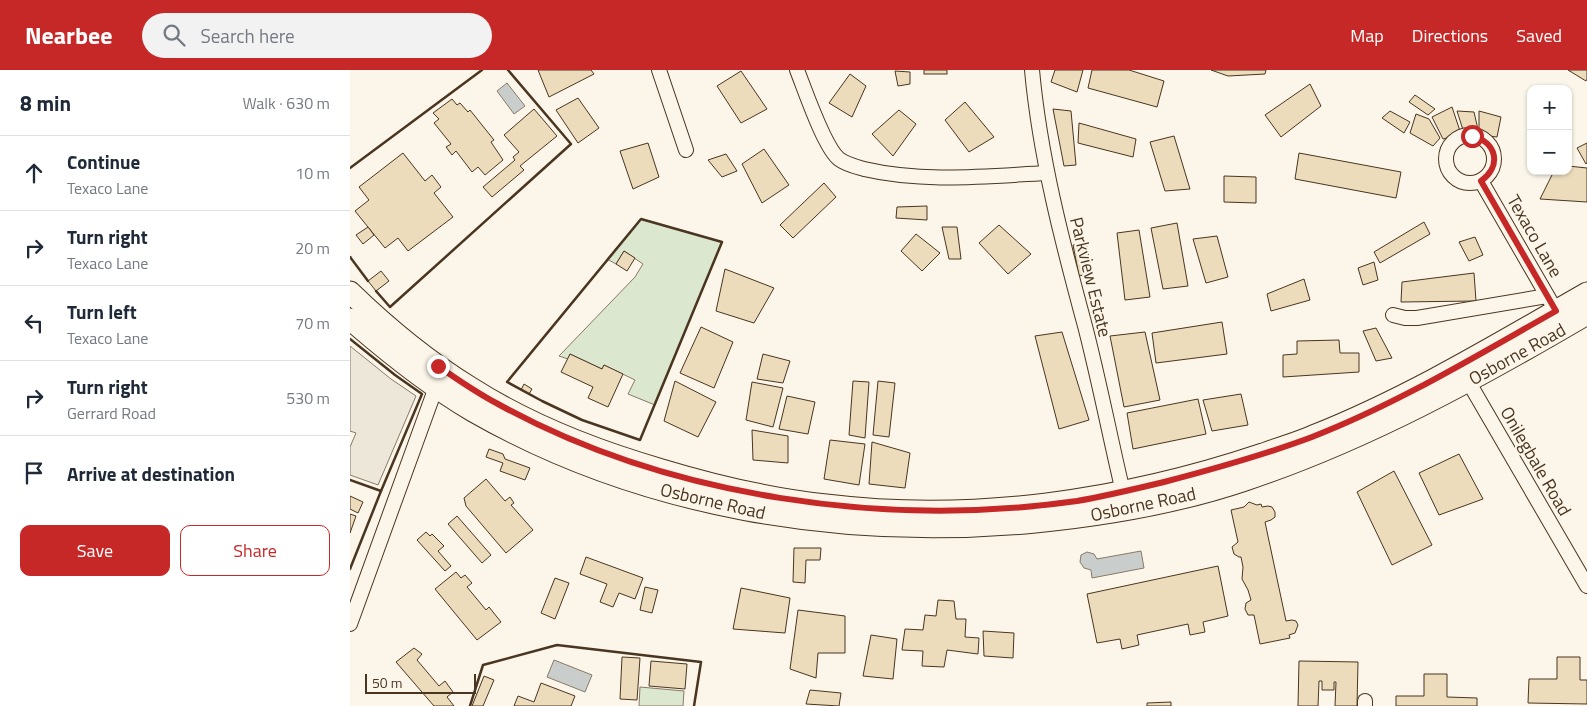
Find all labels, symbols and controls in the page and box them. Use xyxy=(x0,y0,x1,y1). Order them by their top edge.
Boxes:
search box xyxy=(142,13,492,58)
text: Nearbee xyxy=(25,17,112,53)
icon: search xyxy=(160,21,188,49)
text: Search here xyxy=(200,21,295,50)
text: Map xyxy=(1350,22,1384,49)
text: Directions xyxy=(1412,22,1488,49)
text: Saved xyxy=(1516,22,1562,49)
map controls xyxy=(1527,85,1572,175)
button: + xyxy=(1527,85,1572,130)
text: 8 min xyxy=(20,87,71,119)
text: Walk · 630 m xyxy=(242,91,330,115)
route start xyxy=(1461,125,1484,148)
button: − xyxy=(1527,130,1572,175)
text: Continue xyxy=(67,147,140,176)
icon: ahead xyxy=(20,159,48,187)
text: 10 m xyxy=(295,161,330,185)
text: Texaco Lane xyxy=(67,176,148,200)
street label: Texaco Lane xyxy=(1500,190,1570,282)
street label: Parkview Estate xyxy=(1063,214,1119,340)
text: Turn right xyxy=(67,222,148,251)
icon: right xyxy=(20,234,48,262)
text: 20 m xyxy=(295,236,330,260)
text: Texaco Lane xyxy=(67,251,148,275)
text: Turn left xyxy=(67,297,137,326)
icon: left xyxy=(20,309,48,337)
text: 70 m xyxy=(295,311,330,335)
street label: Osborne Road xyxy=(1464,316,1570,392)
text: Texaco Lane xyxy=(67,326,148,350)
route end xyxy=(427,355,450,378)
text: Turn right xyxy=(67,372,148,401)
icon: right xyxy=(20,384,48,412)
text: 530 m xyxy=(286,386,330,410)
text: Gerrard Road xyxy=(67,401,156,425)
street label: Onilegbale Road xyxy=(1494,401,1578,521)
icon: arrive xyxy=(20,459,48,487)
text: Arrive at destination xyxy=(67,459,235,488)
street label: Osborne Road xyxy=(658,476,768,526)
street label: Osborne Road xyxy=(1088,480,1198,528)
button: Save xyxy=(20,525,170,576)
button: Share xyxy=(180,525,330,576)
scale bar xyxy=(365,671,476,694)
text: 50 m xyxy=(372,672,402,693)

